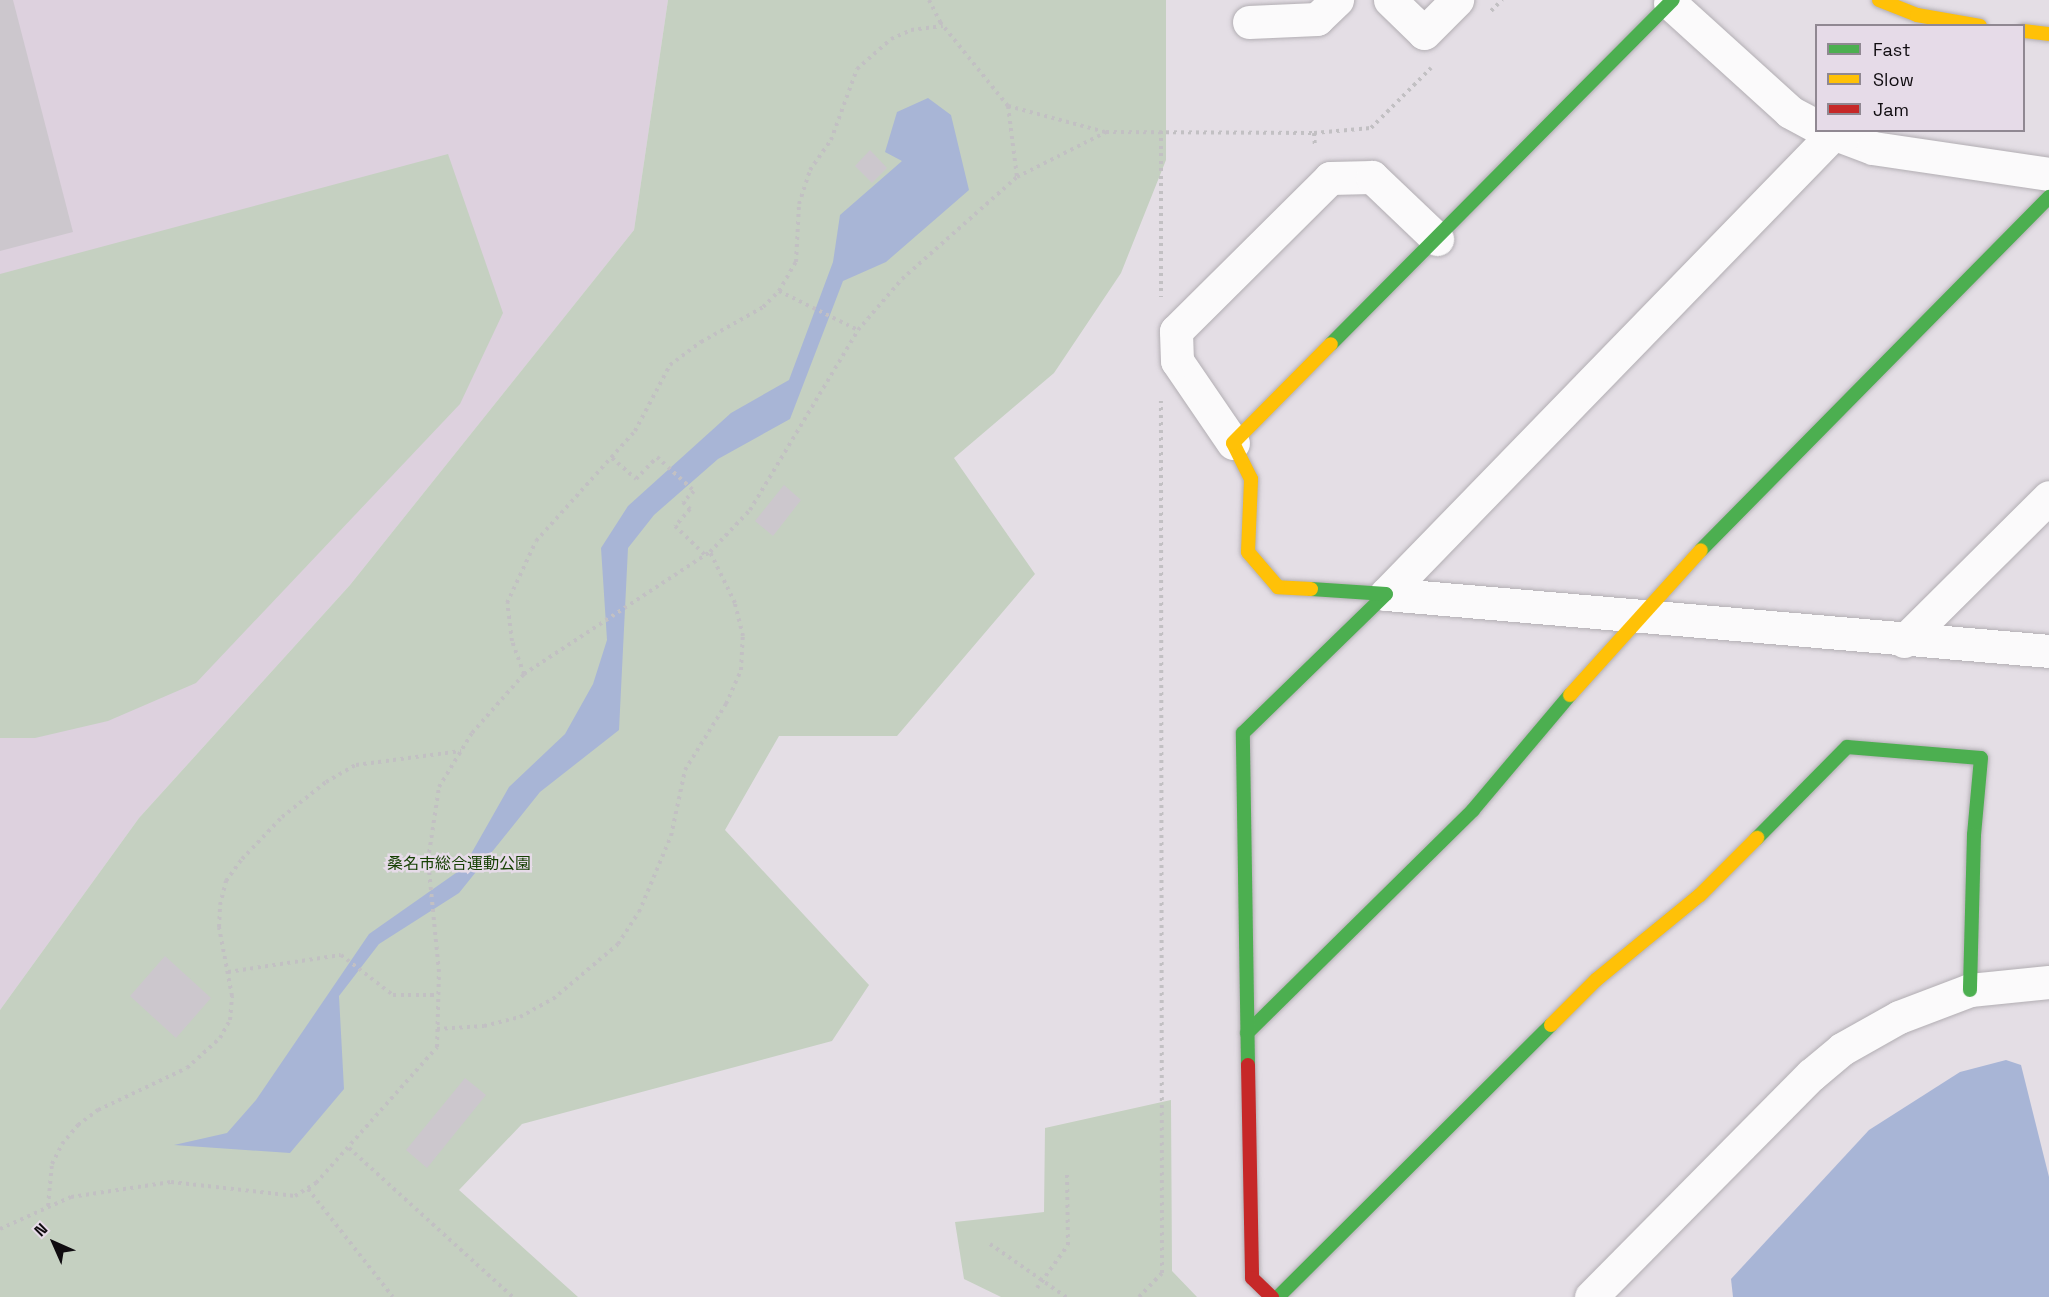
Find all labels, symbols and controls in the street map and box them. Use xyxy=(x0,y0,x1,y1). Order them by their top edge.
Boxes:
legend xyxy=(1815,24,2025,132)
text: Fast xyxy=(1873,38,1910,61)
text: Slow xyxy=(1873,68,1914,91)
text: Jam xyxy=(1873,98,1909,121)
park label: 桑名市総合運動公園 xyxy=(387,854,531,874)
north arrow xyxy=(24,1213,84,1273)
text: N xyxy=(30,1219,52,1241)

